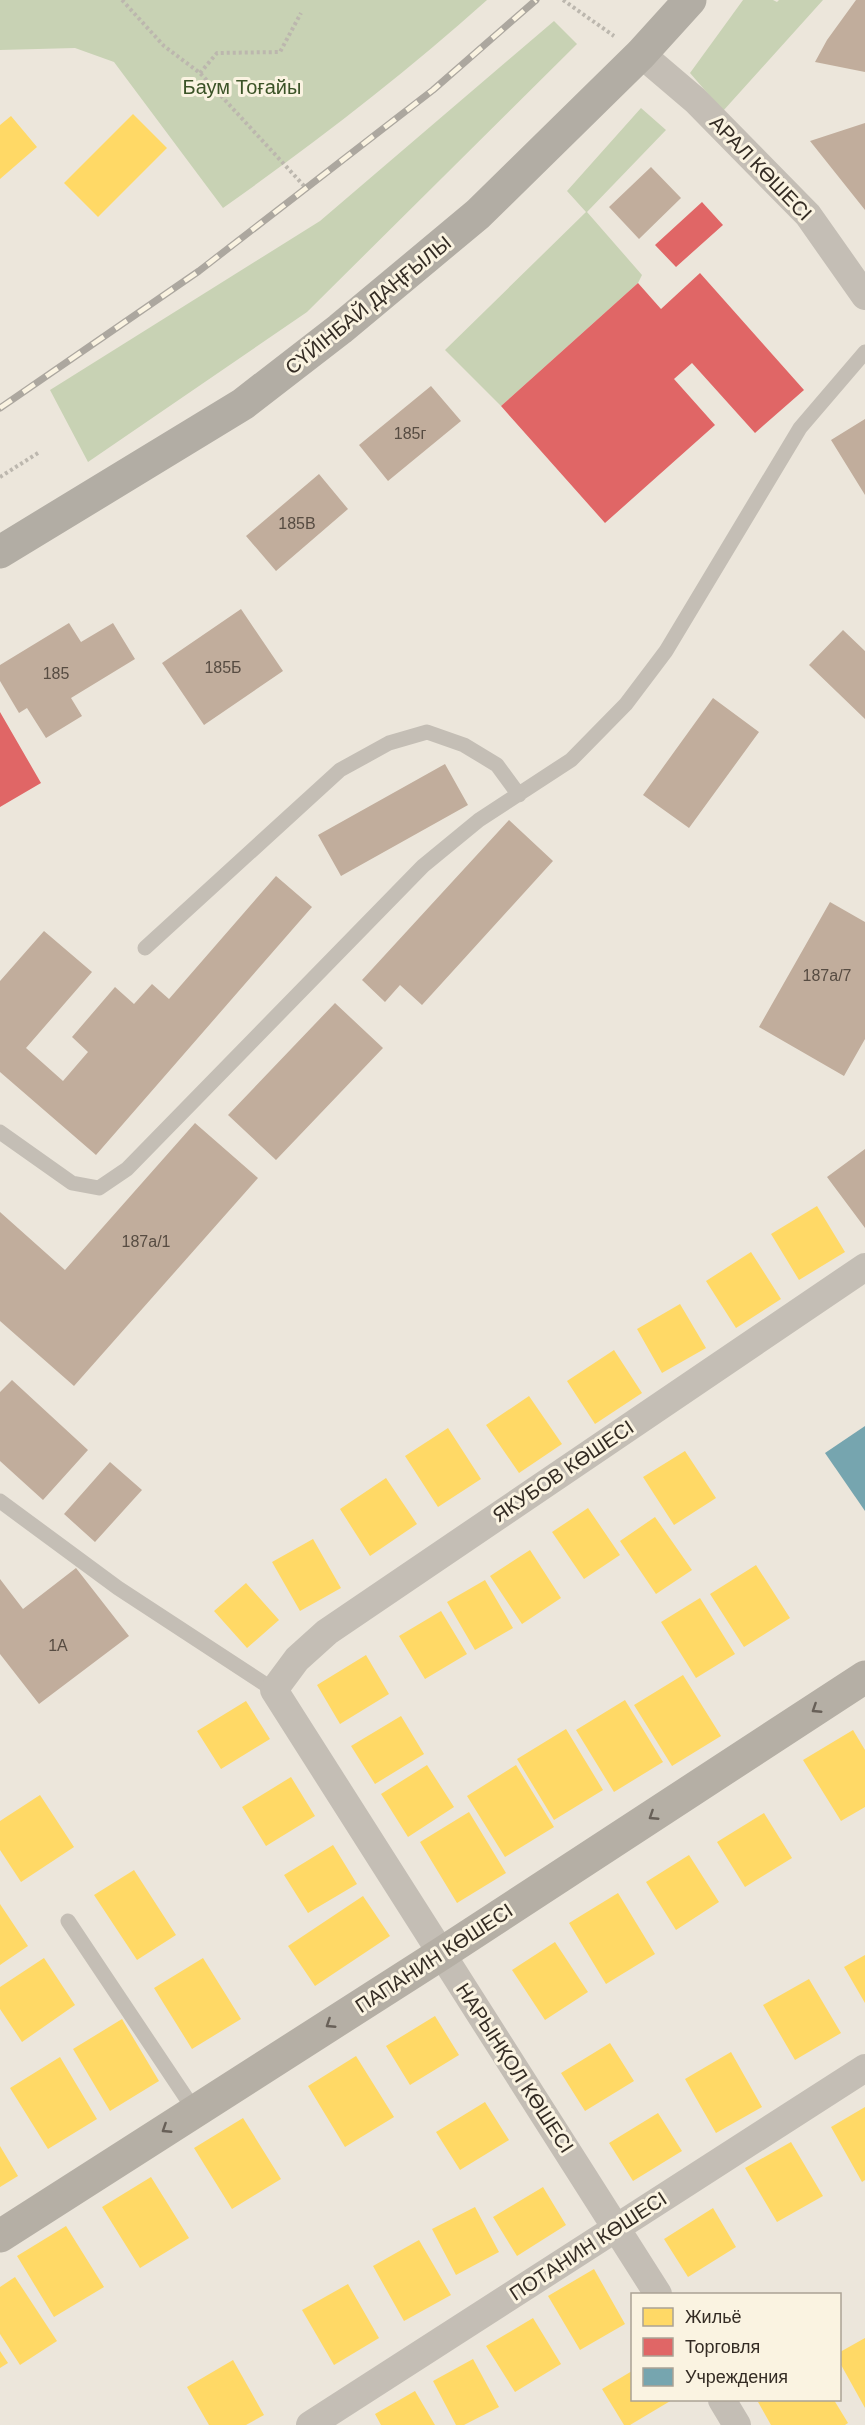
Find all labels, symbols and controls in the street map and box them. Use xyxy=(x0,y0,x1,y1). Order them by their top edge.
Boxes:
park label: Баум Тоғайы xyxy=(183,76,301,98)
street label: АРАЛ КӨШЕСІ xyxy=(706,111,816,225)
street label: СҮЙІНБАЙ ДАҢҒЫЛЫ xyxy=(280,231,455,379)
house number: 185г xyxy=(394,425,426,442)
house number: 185В xyxy=(278,515,316,532)
house number: 185Б xyxy=(204,659,242,676)
house number: 185 xyxy=(43,665,69,682)
house number: 187а/7 xyxy=(803,967,852,984)
house number: 187а/1 xyxy=(122,1233,171,1250)
street label: ЯКУБОВ КӨШЕСІ xyxy=(488,1416,638,1526)
house number: 1А xyxy=(48,1637,68,1654)
one-way arrow xyxy=(812,1702,823,1713)
one-way arrow xyxy=(648,1808,659,1819)
street label: ПАПАНИН КӨШЕСІ xyxy=(351,1899,517,2017)
street label: НАРЫНҚОЛ КӨШЕСІ xyxy=(452,1979,578,2157)
one-way arrow xyxy=(326,2017,337,2028)
one-way arrow xyxy=(162,2122,172,2134)
street label: ПОТАНИН КӨШЕСІ xyxy=(505,2187,671,2305)
legend xyxy=(631,2293,841,2401)
text: Жильё xyxy=(685,2307,742,2327)
text: Торговля xyxy=(685,2337,760,2357)
text: Учреждения xyxy=(685,2367,788,2387)

